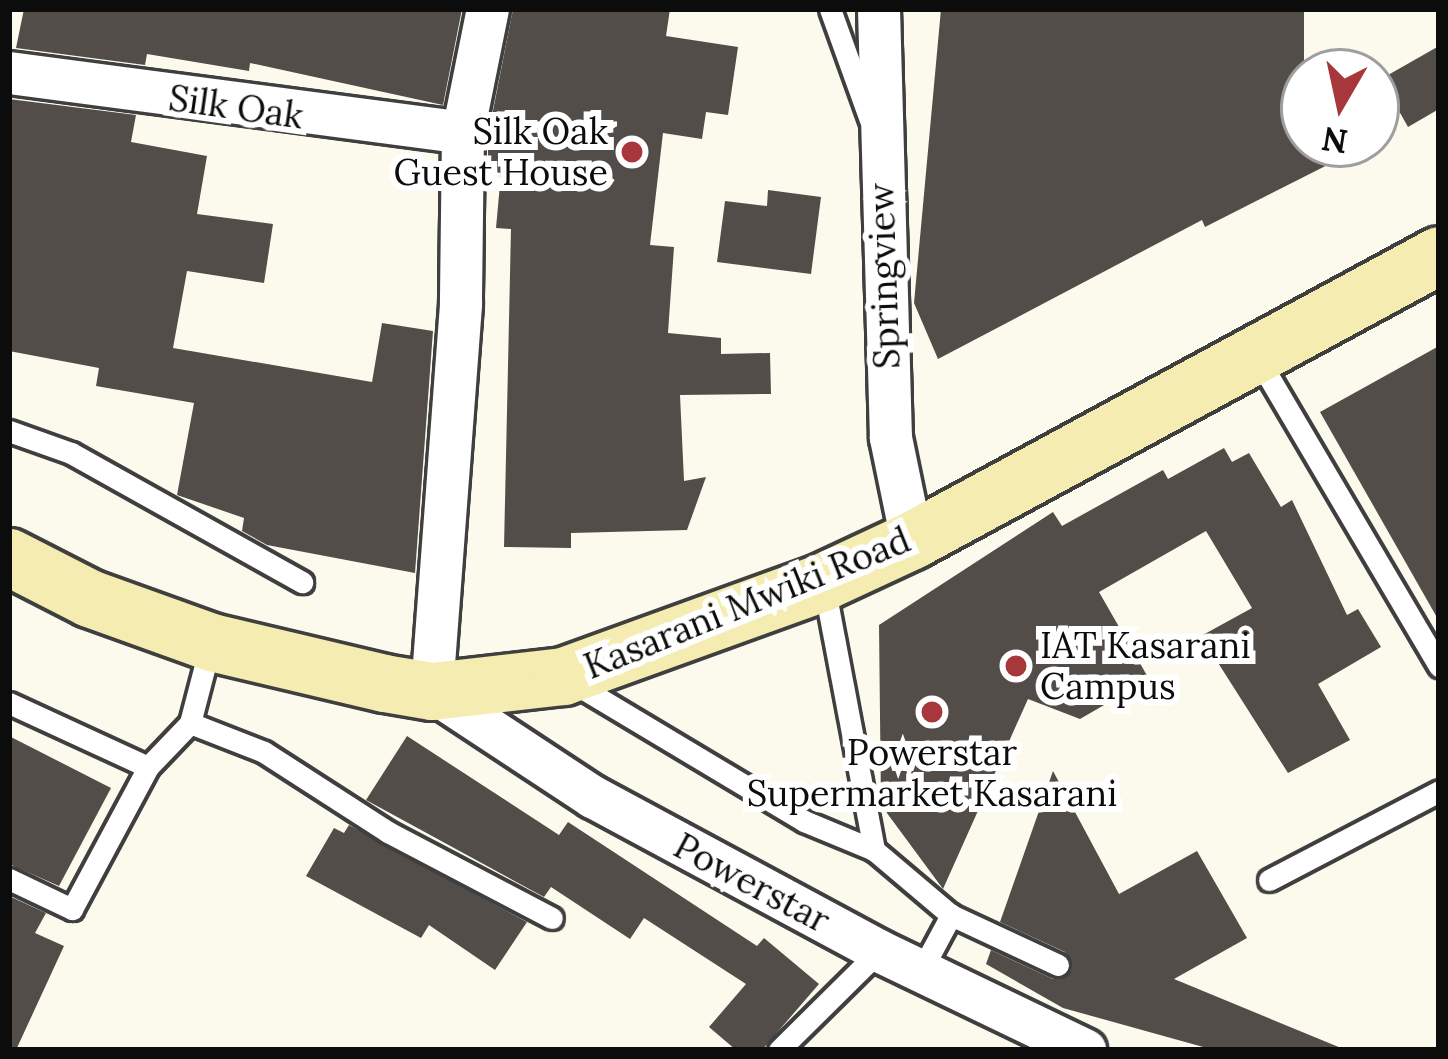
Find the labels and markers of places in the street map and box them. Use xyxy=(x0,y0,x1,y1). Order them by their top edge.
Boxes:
place label: Silk Oak Guest House xyxy=(394,109,608,194)
marker: Silk Oak Guest House xyxy=(619,139,645,165)
place label: IAT Kasarani Campus xyxy=(1040,623,1251,708)
marker: IAT Kasarani Campus xyxy=(1003,653,1029,679)
marker: Powerstar Supermarket Kasarani xyxy=(919,699,945,725)
place label: Powerstar Supermarket Kasarani xyxy=(747,730,1117,815)

